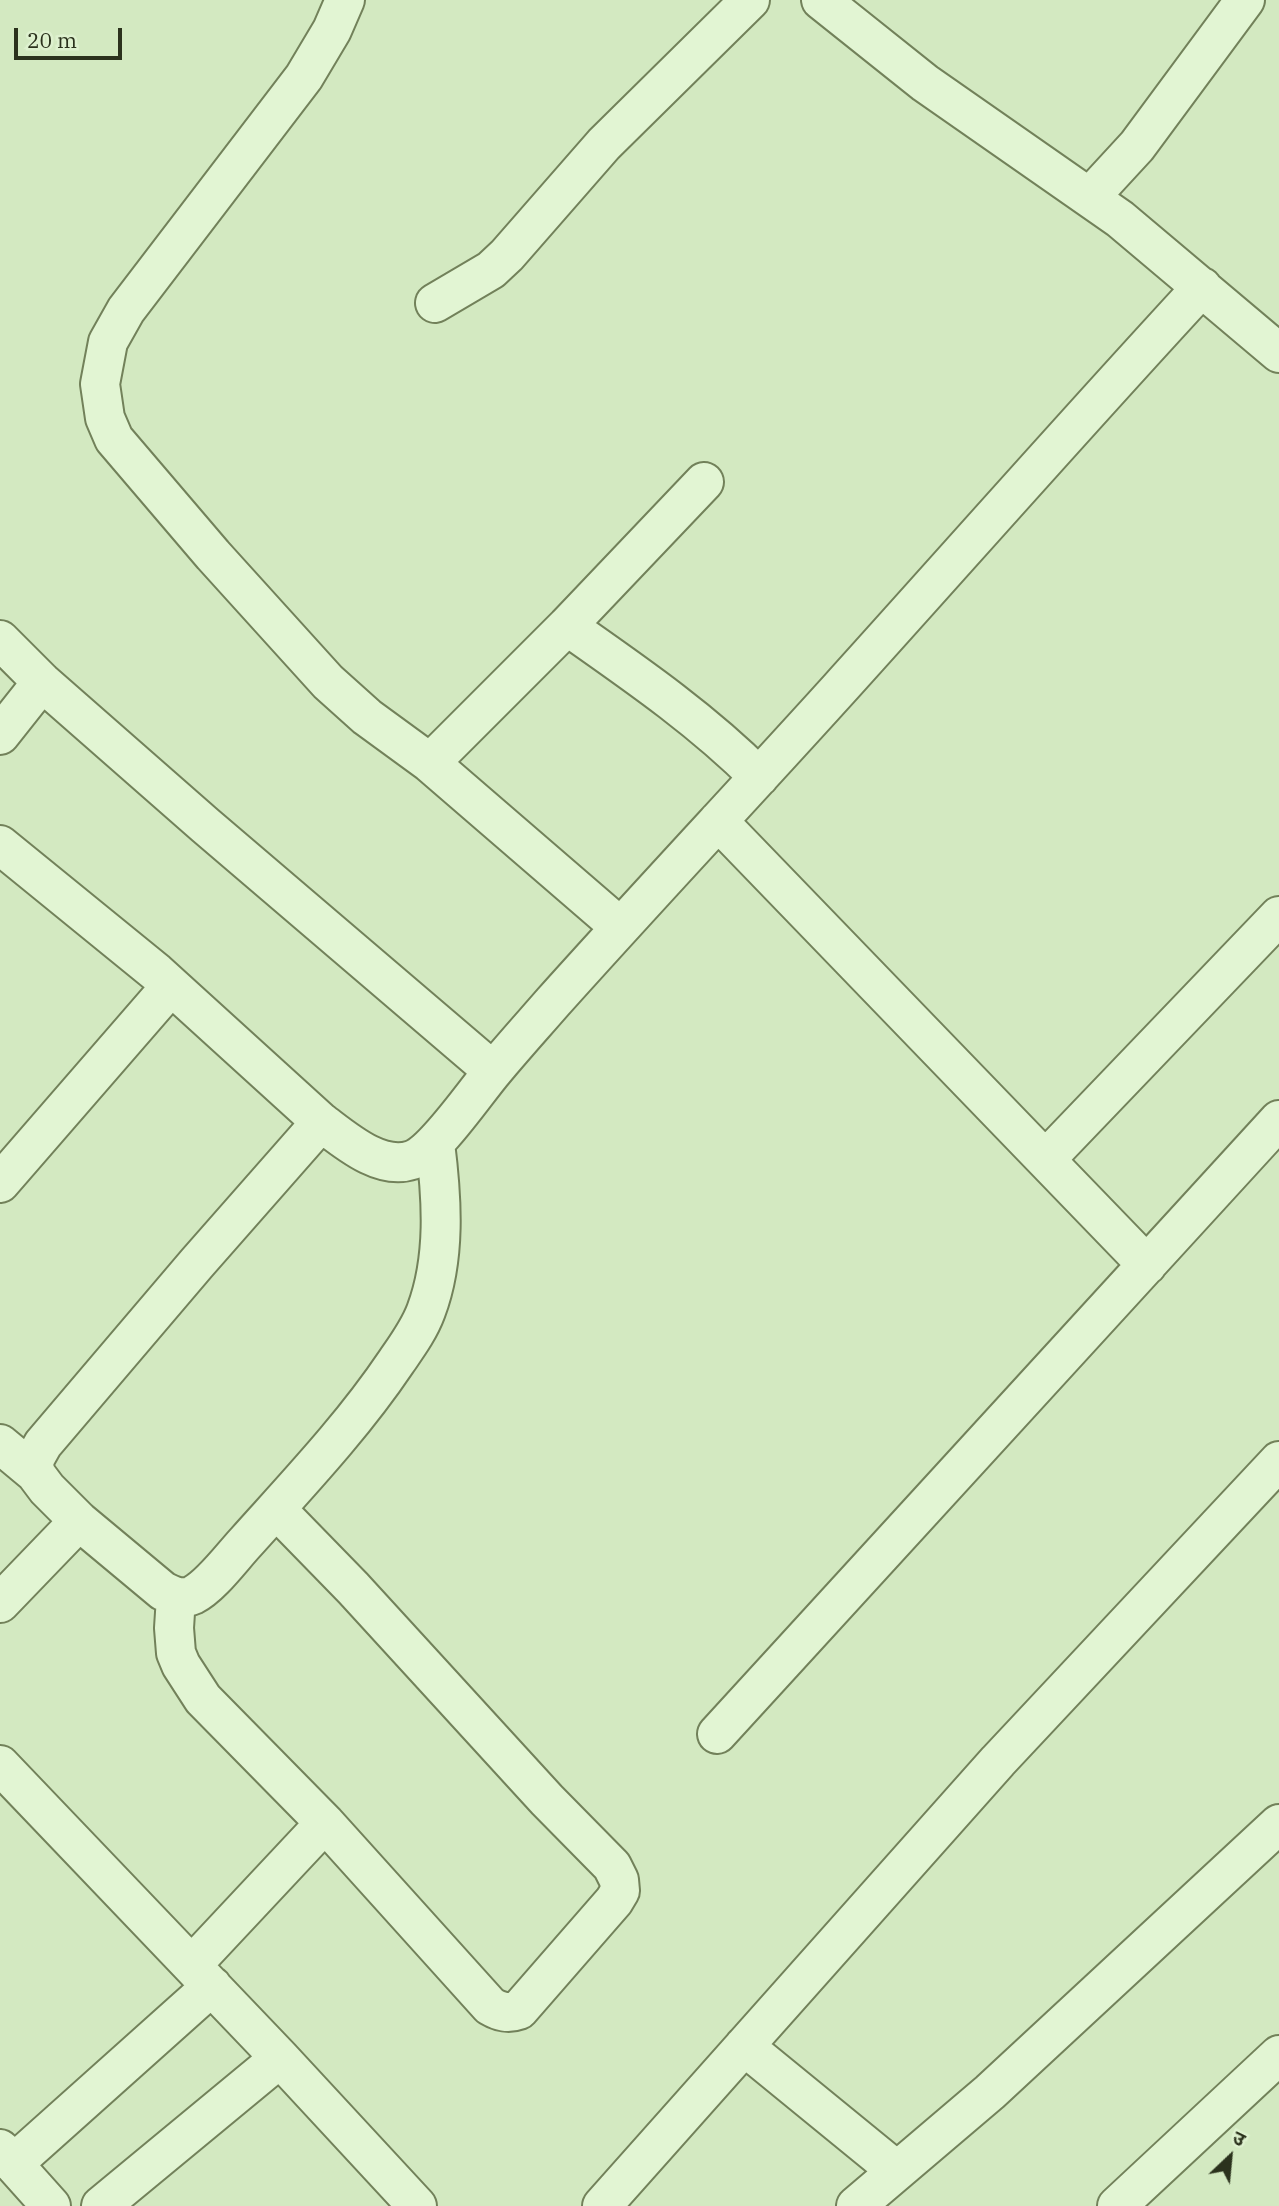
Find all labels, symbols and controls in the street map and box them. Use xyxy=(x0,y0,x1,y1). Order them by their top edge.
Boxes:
scale bar xyxy=(18,14,126,58)
text: 20 m xyxy=(27,26,77,54)
north arrow xyxy=(1195,2122,1265,2192)
text: उ xyxy=(1229,2125,1249,2151)

